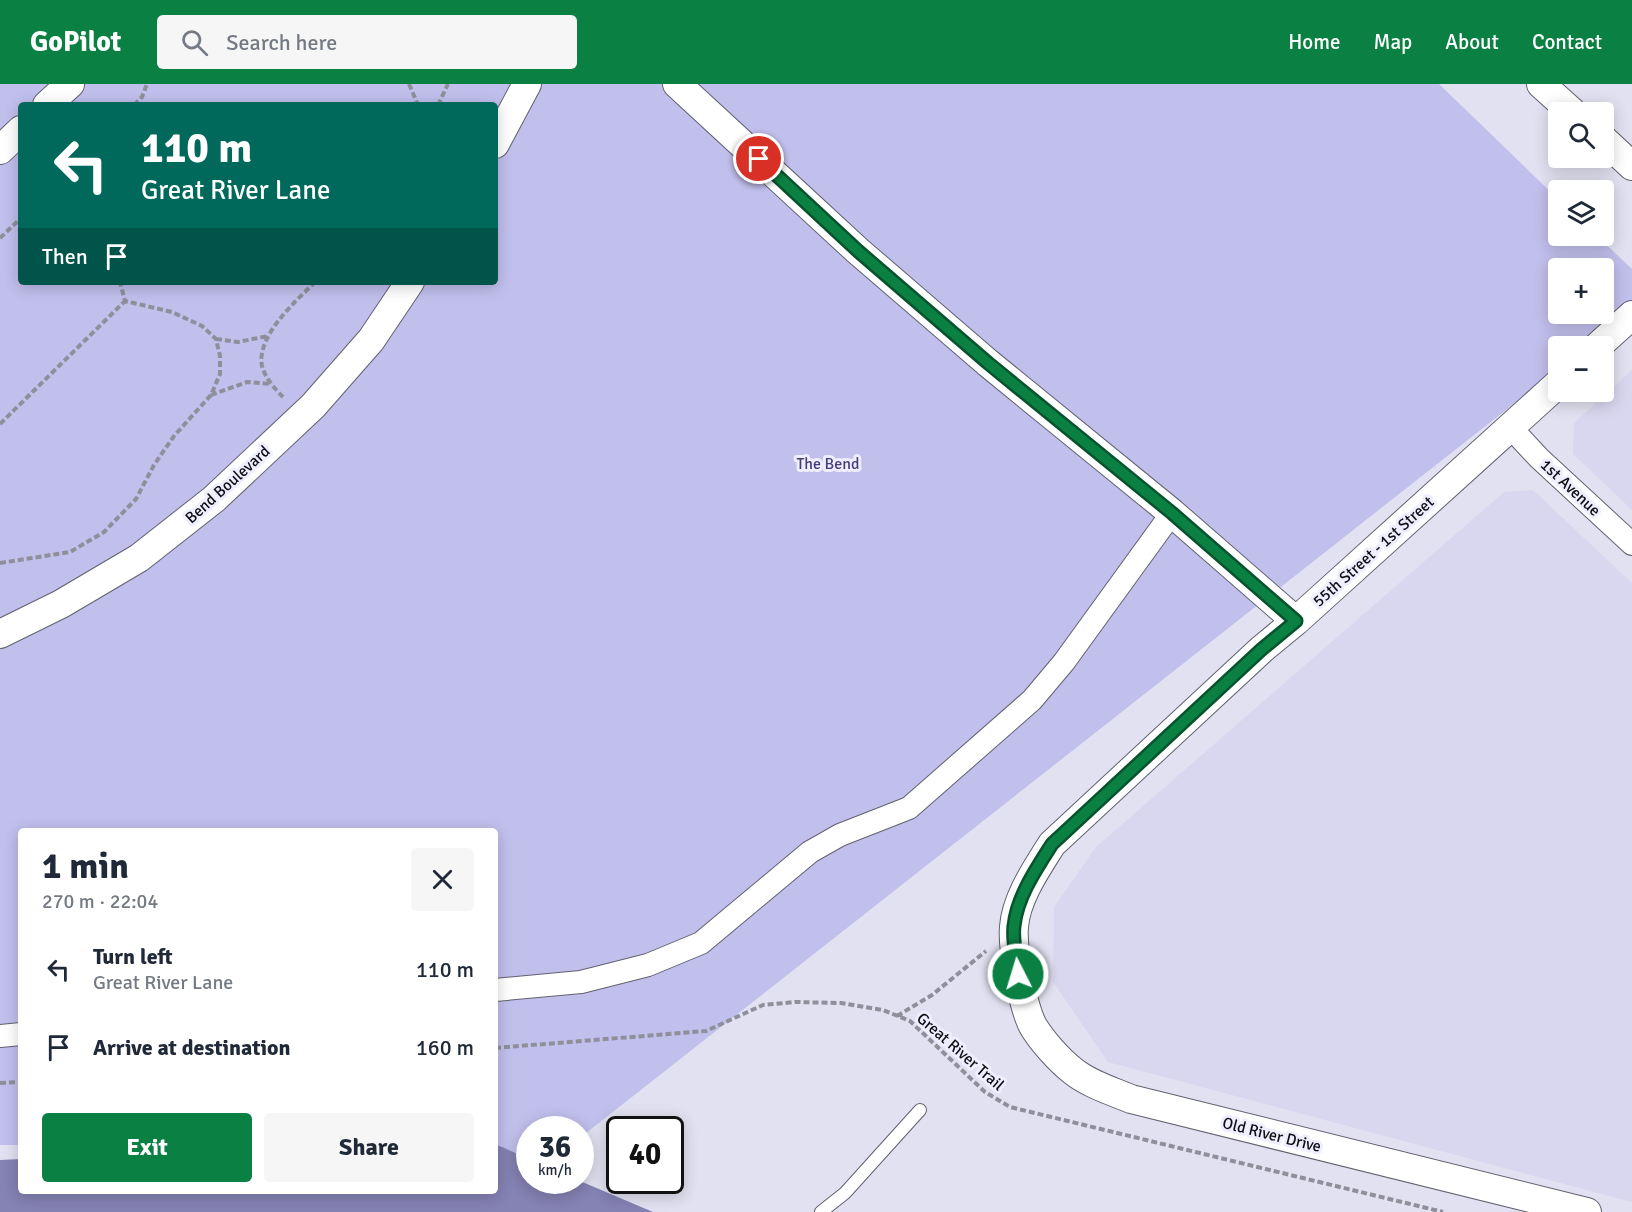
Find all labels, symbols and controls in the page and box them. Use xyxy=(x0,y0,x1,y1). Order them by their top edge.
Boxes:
search box xyxy=(157,15,577,69)
text: GoPilot xyxy=(30,25,121,59)
icon: search xyxy=(178,26,211,59)
text: Search here xyxy=(226,29,337,56)
text: Home xyxy=(1288,29,1341,55)
text: Map xyxy=(1374,29,1412,55)
text: About xyxy=(1445,29,1499,55)
text: Contact xyxy=(1532,29,1602,55)
map controls xyxy=(1548,102,1614,402)
button: search xyxy=(1548,102,1614,168)
text: 110 m xyxy=(141,123,252,174)
icon: left xyxy=(42,126,120,204)
pin xyxy=(733,133,784,184)
icon: arrive xyxy=(742,142,775,175)
text: Great River Lane xyxy=(141,174,330,207)
button: layers xyxy=(1548,180,1614,246)
icon: arrive xyxy=(100,240,133,273)
text: Then xyxy=(42,243,88,270)
button: + xyxy=(1548,258,1614,324)
button: − xyxy=(1548,336,1614,402)
street label: Bend Boulevard xyxy=(181,441,274,528)
park label: The Bend xyxy=(796,454,860,474)
street label: 1st Avenue xyxy=(1536,455,1604,521)
street label: 55th Street - 1st Street xyxy=(1309,492,1439,611)
text: 1 min xyxy=(42,844,129,889)
button: close xyxy=(411,848,474,911)
text: 270 m · 22:04 xyxy=(42,889,158,914)
position arrow xyxy=(986,942,1050,1006)
text: Turn left xyxy=(93,943,173,970)
icon: left xyxy=(42,953,75,986)
text: 110 m xyxy=(416,956,474,983)
text: Great River Lane xyxy=(93,970,233,995)
street label: Great River Trail xyxy=(913,1008,1008,1095)
icon: arrive xyxy=(42,1031,75,1064)
text: Arrive at destination xyxy=(93,1034,290,1061)
text: 160 m xyxy=(416,1034,474,1061)
button: Exit xyxy=(42,1113,252,1182)
button: Share xyxy=(264,1113,474,1182)
street label: Old River Drive xyxy=(1220,1113,1323,1157)
speed limit sign: 40 xyxy=(606,1116,684,1194)
text: 36 xyxy=(539,1129,571,1166)
text: km/h xyxy=(538,1161,572,1179)

